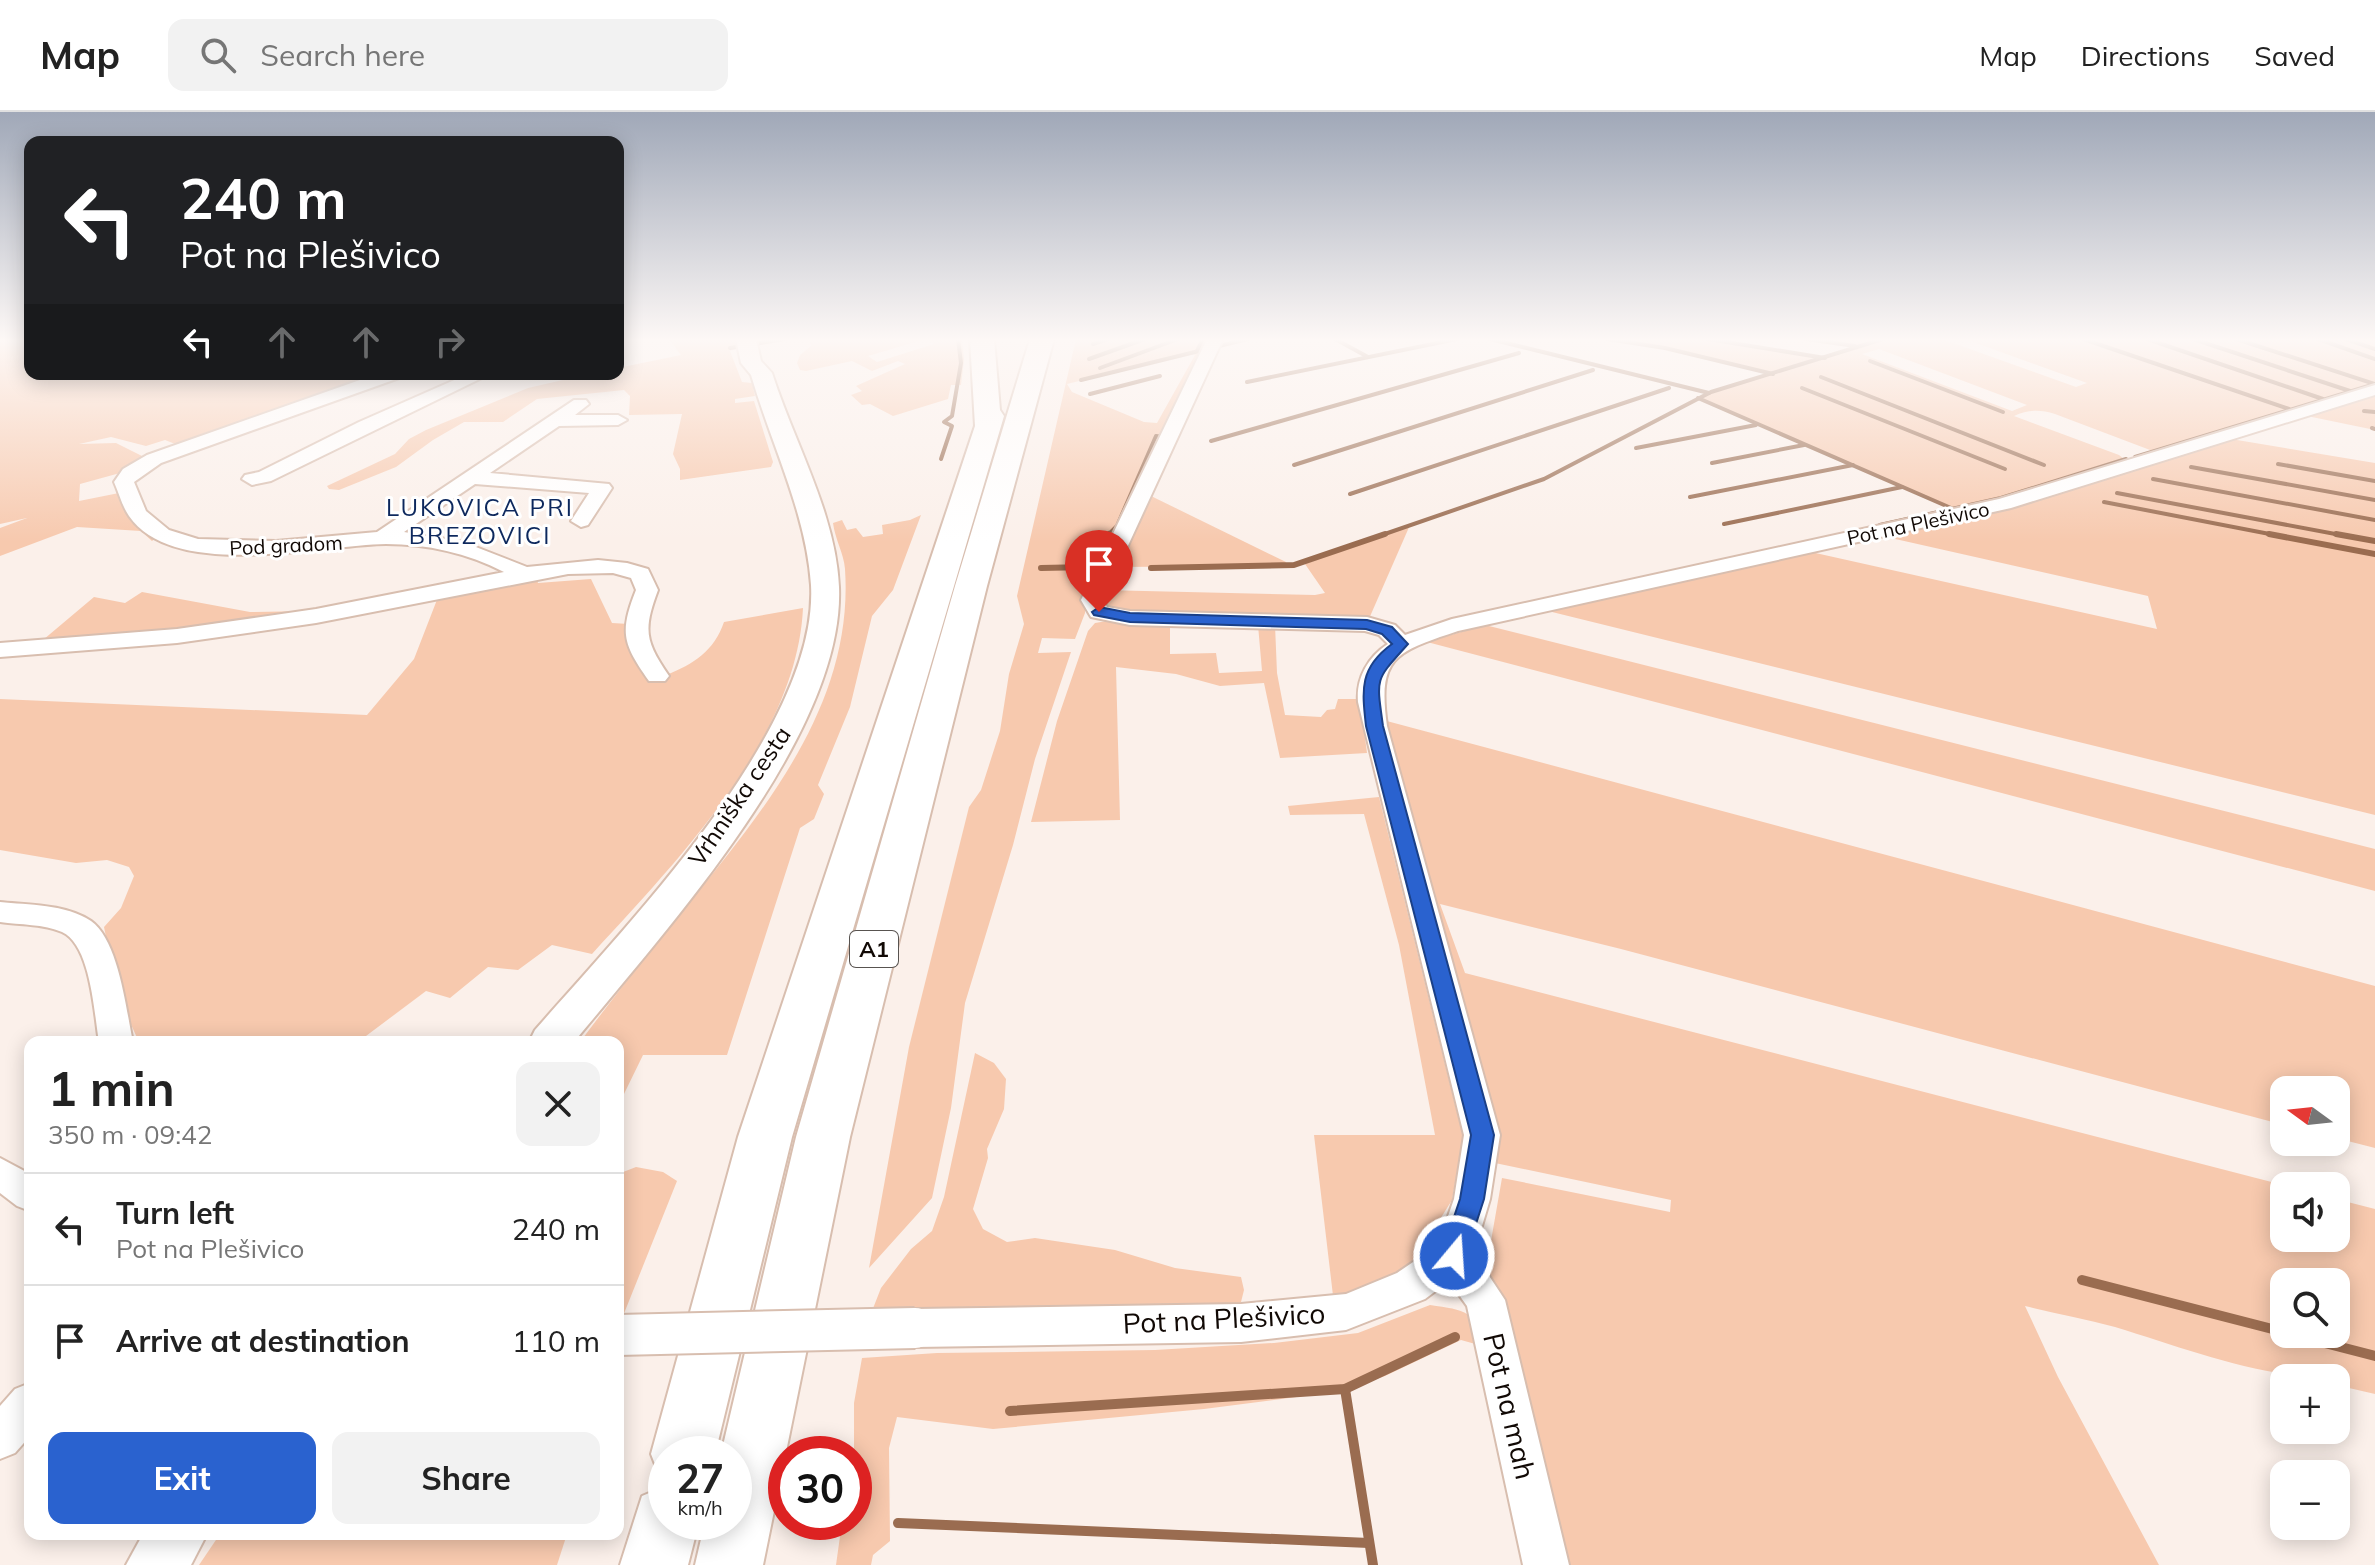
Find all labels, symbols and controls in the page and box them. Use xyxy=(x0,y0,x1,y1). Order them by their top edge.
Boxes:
search box xyxy=(168,19,728,91)
text: Map xyxy=(40,31,120,79)
icon: search xyxy=(196,33,240,77)
text: Search here xyxy=(260,36,425,74)
text: Map xyxy=(1979,38,2037,73)
text: Directions xyxy=(2081,38,2210,73)
text: Saved xyxy=(2254,38,2335,73)
text: 240 m xyxy=(180,163,347,233)
icon: left xyxy=(48,168,152,272)
text: Pot na Plešivico xyxy=(180,232,441,277)
icon: left xyxy=(176,320,220,364)
icon: ahead xyxy=(260,320,304,364)
icon: ahead xyxy=(344,320,388,364)
icon: right xyxy=(428,320,472,364)
district label: LUKOVICA PRI BREZOVICI xyxy=(386,492,574,550)
street label: Pot na Plešivico xyxy=(1845,496,1991,550)
street label: Pod gradom xyxy=(229,530,343,560)
pin xyxy=(1065,530,1133,612)
icon: arrive xyxy=(1077,542,1121,586)
street label: Vrhniška cesta xyxy=(681,720,797,872)
road number: A1 xyxy=(850,931,898,967)
text: 1 min xyxy=(48,1058,175,1118)
button: close xyxy=(516,1062,600,1146)
north arrow xyxy=(2270,1076,2350,1156)
map controls xyxy=(2270,1076,2350,1540)
text: 350 m · 09:42 xyxy=(48,1118,212,1151)
button: sound xyxy=(2270,1172,2350,1252)
text: Turn left xyxy=(116,1194,234,1232)
icon: left xyxy=(48,1207,92,1251)
text: 240 m xyxy=(512,1210,600,1248)
position arrow xyxy=(1412,1214,1496,1298)
text: Pot na Plešivico xyxy=(116,1232,304,1265)
button: search xyxy=(2270,1268,2350,1348)
street label: Pot na Plešivico xyxy=(1122,1295,1326,1341)
icon: arrive xyxy=(48,1319,92,1363)
text: Arrive at destination xyxy=(116,1322,410,1360)
text: 110 m xyxy=(512,1322,600,1360)
street label: Pot na mah xyxy=(1476,1330,1544,1482)
button: + xyxy=(2270,1364,2350,1444)
button: Exit xyxy=(48,1432,316,1524)
button: Share xyxy=(332,1432,600,1524)
speed limit sign: 30 xyxy=(768,1436,872,1540)
text: 27 xyxy=(676,1453,724,1503)
button: − xyxy=(2270,1460,2350,1540)
text: km/h xyxy=(677,1495,723,1520)

